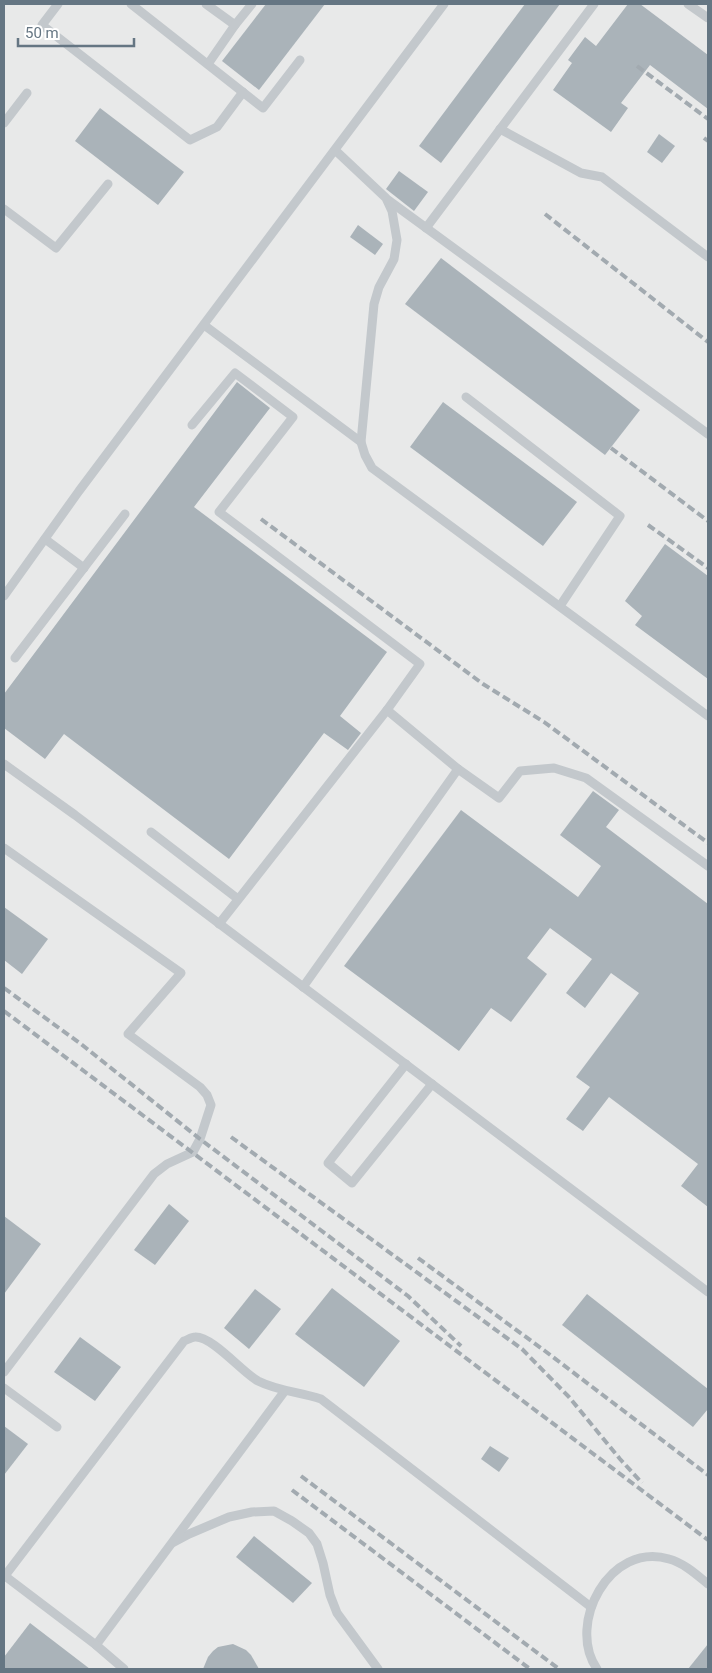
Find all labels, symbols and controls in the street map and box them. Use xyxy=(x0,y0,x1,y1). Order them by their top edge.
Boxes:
scale bar xyxy=(18,15,134,47)
text: 50 m xyxy=(25,24,59,42)

